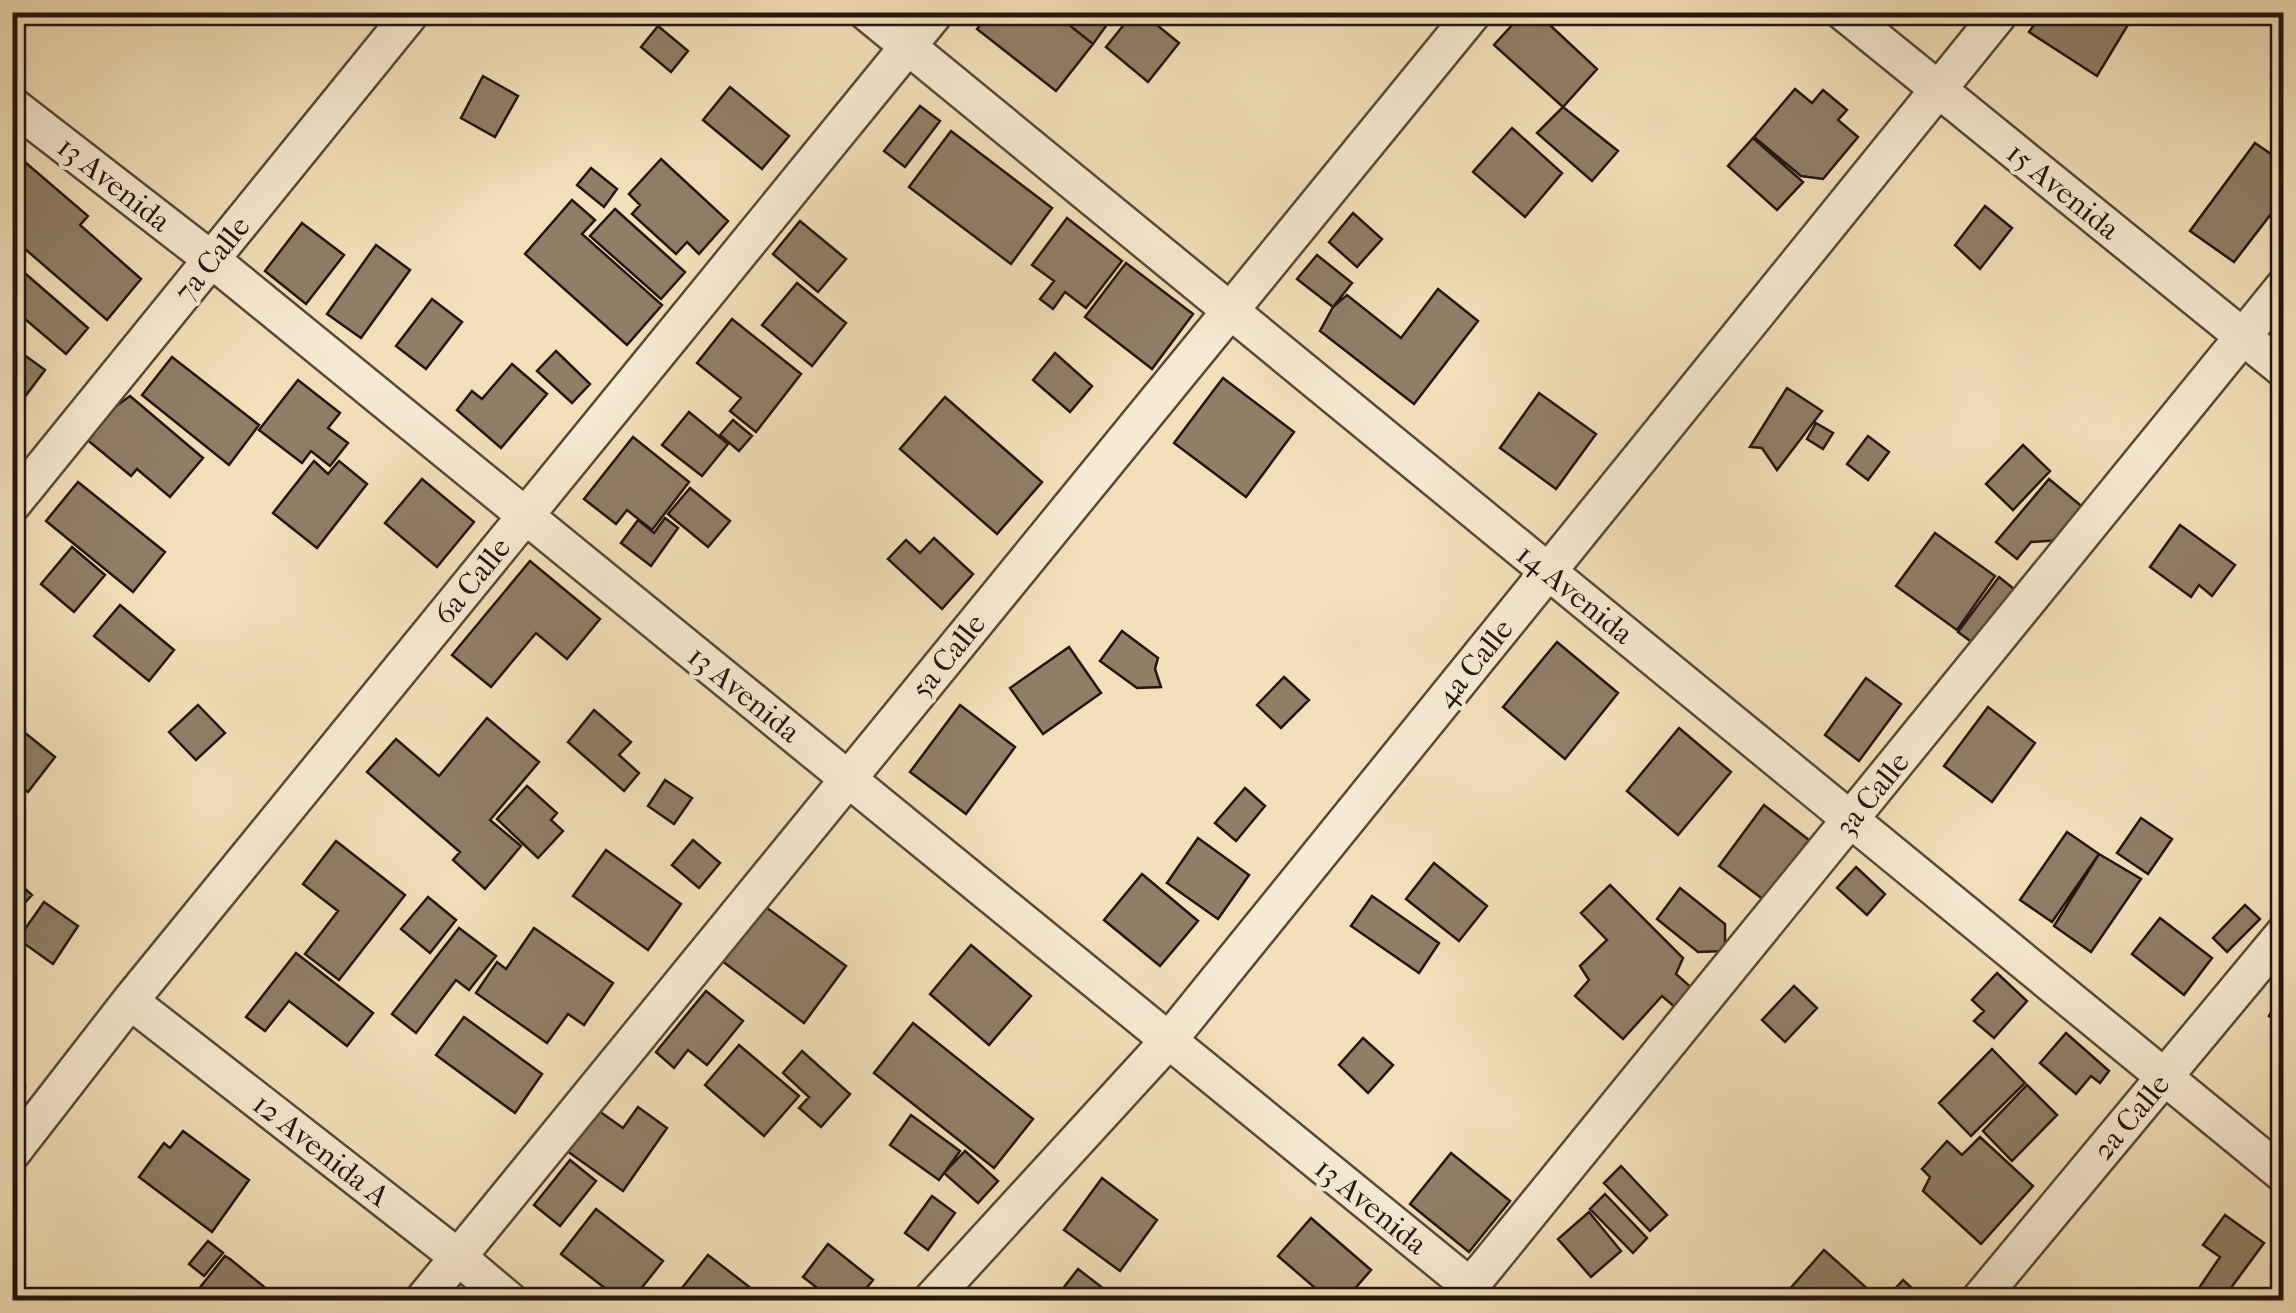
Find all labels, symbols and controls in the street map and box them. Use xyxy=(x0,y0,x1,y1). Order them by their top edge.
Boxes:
street label: 13 Avenida xyxy=(50,129,178,240)
street label: 15 Avenida xyxy=(1999,136,2127,248)
street label: 7a Calle xyxy=(167,209,258,309)
street label: 6a Calle xyxy=(427,531,518,632)
street label: 14 Avenida xyxy=(1510,537,1641,652)
street label: 5a Calle xyxy=(904,607,993,706)
street label: 4a Calle xyxy=(1428,612,1521,714)
street label: 13 Avenida xyxy=(681,639,808,751)
street label: 3a Calle xyxy=(1828,745,1917,843)
street label: 2a Calle xyxy=(2086,1067,2177,1167)
street label: 12 Avenida A xyxy=(246,1086,396,1215)
street label: 13 Avenida xyxy=(1308,1151,1435,1263)

